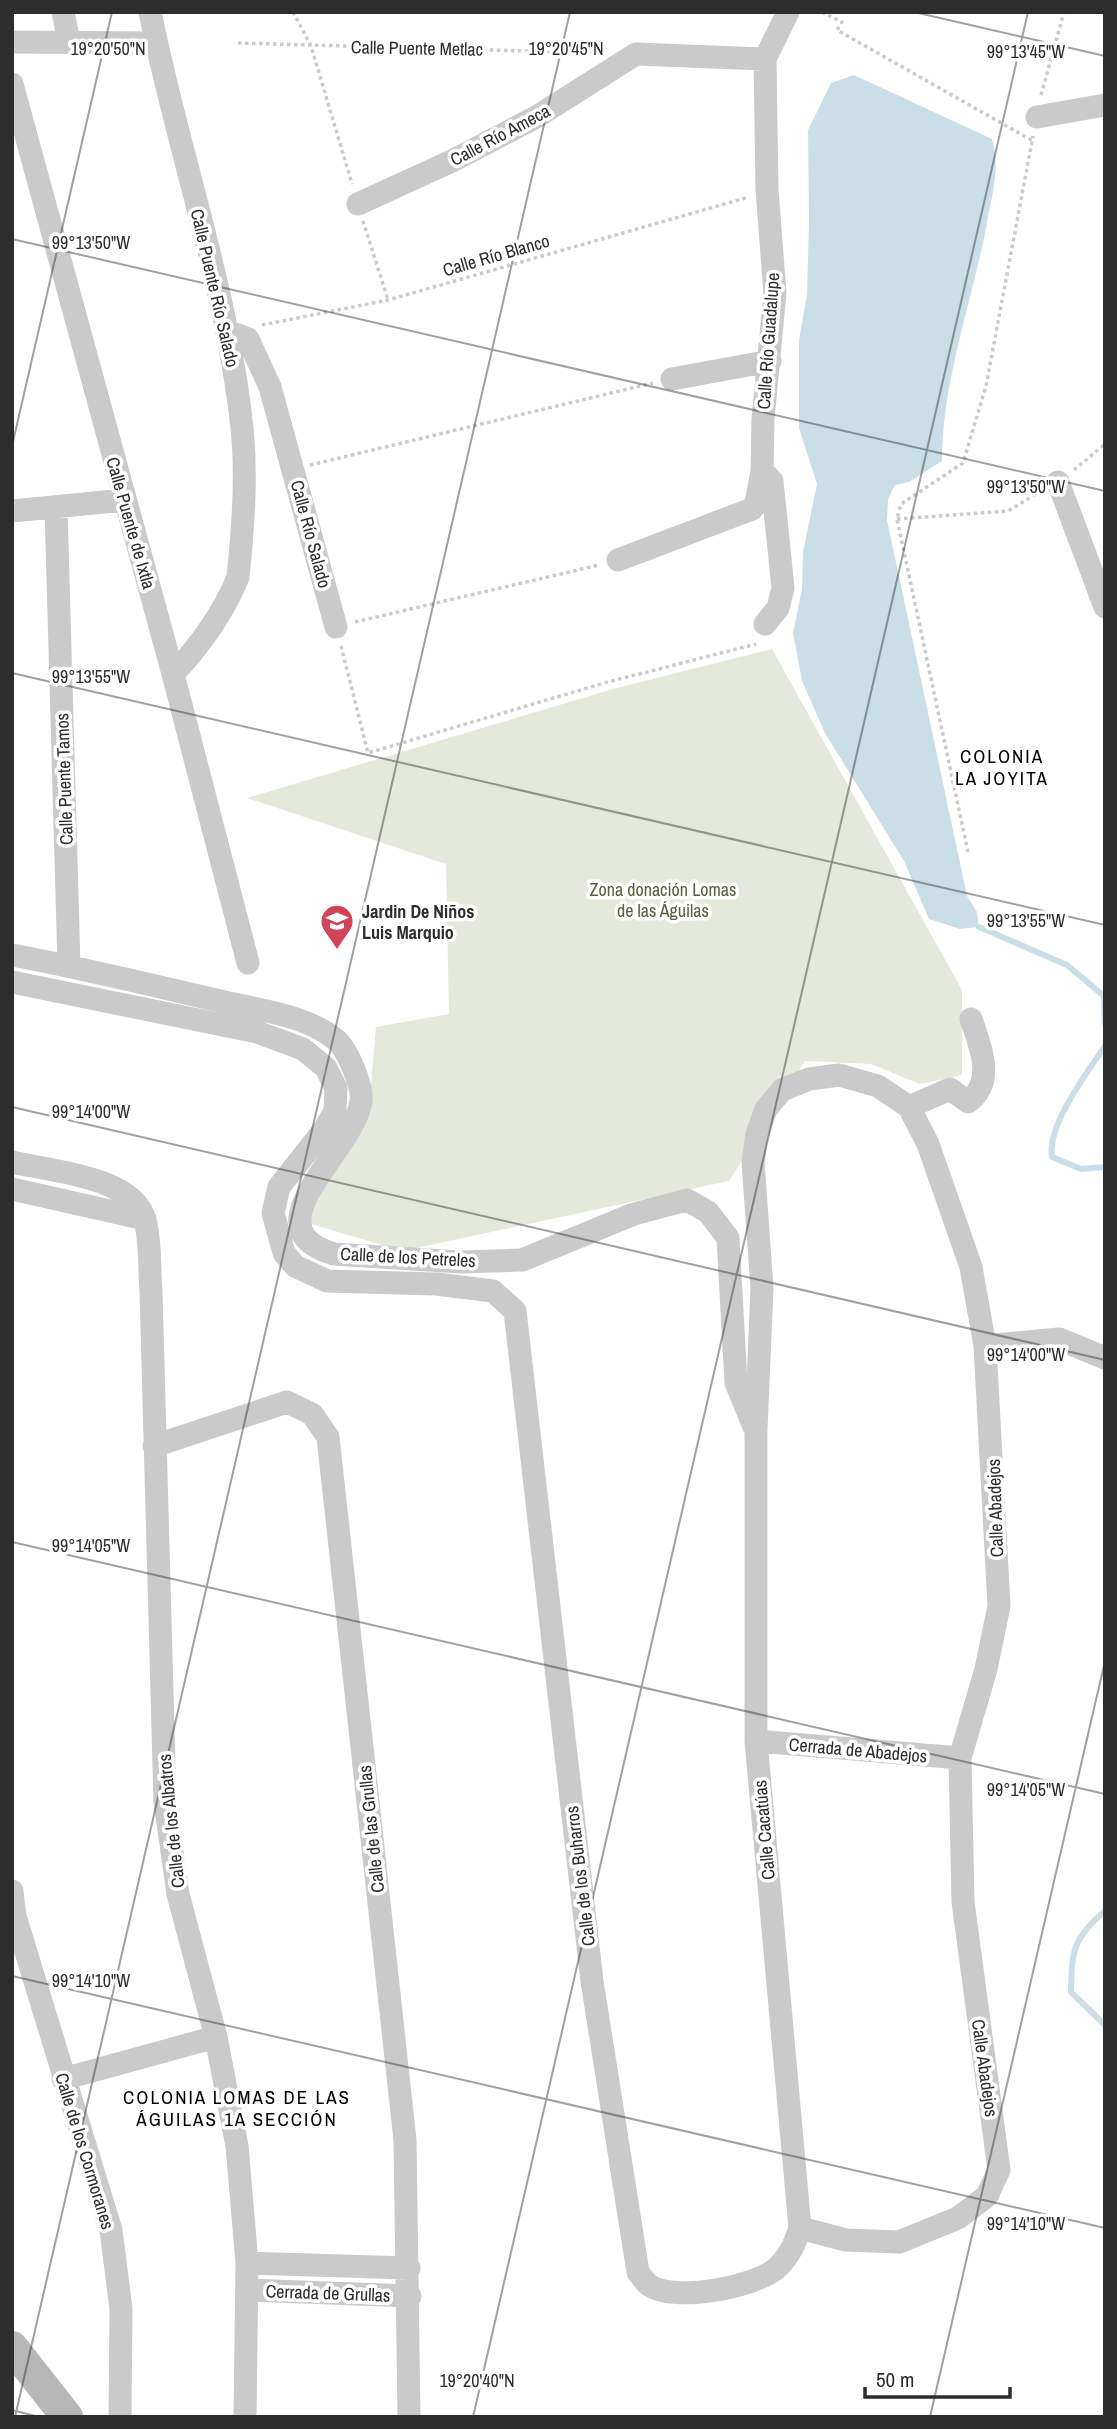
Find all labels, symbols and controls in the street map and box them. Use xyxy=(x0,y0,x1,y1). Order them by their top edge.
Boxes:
street label: Calle Puente Metlac xyxy=(351,34,483,62)
text: 19°20'50"N xyxy=(70,36,146,61)
text: 19°20'45"N xyxy=(528,36,604,61)
text: 99°13'45"W xyxy=(987,39,1065,64)
street label: Calle Río Ameca xyxy=(446,98,554,172)
street label: Calle Puente Río Salado xyxy=(185,206,245,370)
street label: Calle Río Blanco xyxy=(440,228,552,282)
text: 99°13'50"W xyxy=(52,230,130,255)
street label: Calle Río Guadalupe xyxy=(751,272,785,410)
street label: Calle Puente de Ixtla xyxy=(100,454,162,592)
text: 99°13'50"W xyxy=(987,474,1065,499)
street label: Calle Río Salado xyxy=(285,477,337,591)
text: 99°13'55"W xyxy=(52,664,130,689)
street label: Calle Puente Tamos xyxy=(49,713,79,845)
district label: COLONIA LA JOYITA xyxy=(955,743,1049,791)
park label: Zona donación Lomas de las Águilas xyxy=(590,877,736,923)
place label: Jardin De Niños Luis Marquio xyxy=(362,899,474,945)
school or university icon: Jardin De Niños Luis Marquio xyxy=(318,902,356,951)
text: 99°13'55"W xyxy=(987,908,1065,933)
text: 99°14'00"W xyxy=(52,1099,130,1124)
street label: Calle de los Petreles xyxy=(340,1241,476,1273)
text: 99°14'00"W xyxy=(987,1342,1065,1367)
street label: Calle Abadejos xyxy=(981,1458,1009,1558)
text: 99°14'05"W xyxy=(52,1533,130,1558)
street label: Cerrada de Abadejos xyxy=(788,1732,928,1768)
street label: Calle de los Albatros xyxy=(152,1753,190,1889)
street label: Calle de las Grullas xyxy=(352,1764,390,1894)
text: 99°14'05"W xyxy=(987,1777,1065,1802)
street label: Calle Cacatúas xyxy=(747,1779,781,1881)
street label: Calle de los Buharros xyxy=(559,1804,601,1948)
text: 99°14'10"W xyxy=(52,1968,130,1993)
street label: Calle Abadejos xyxy=(966,2018,1004,2118)
street label: Calle de los Cormoranes xyxy=(49,2070,121,2232)
district label: COLONIA LOMAS DE LAS ÁGUILAS 1A SECCIÓN xyxy=(123,2084,351,2132)
text: 99°14'10"W xyxy=(987,2211,1065,2236)
street label: Cerrada de Grullas xyxy=(265,2278,391,2308)
scale bar xyxy=(865,2356,1010,2400)
text: 50 m xyxy=(876,2365,914,2394)
text: 19°20'40"N xyxy=(439,2368,515,2393)

